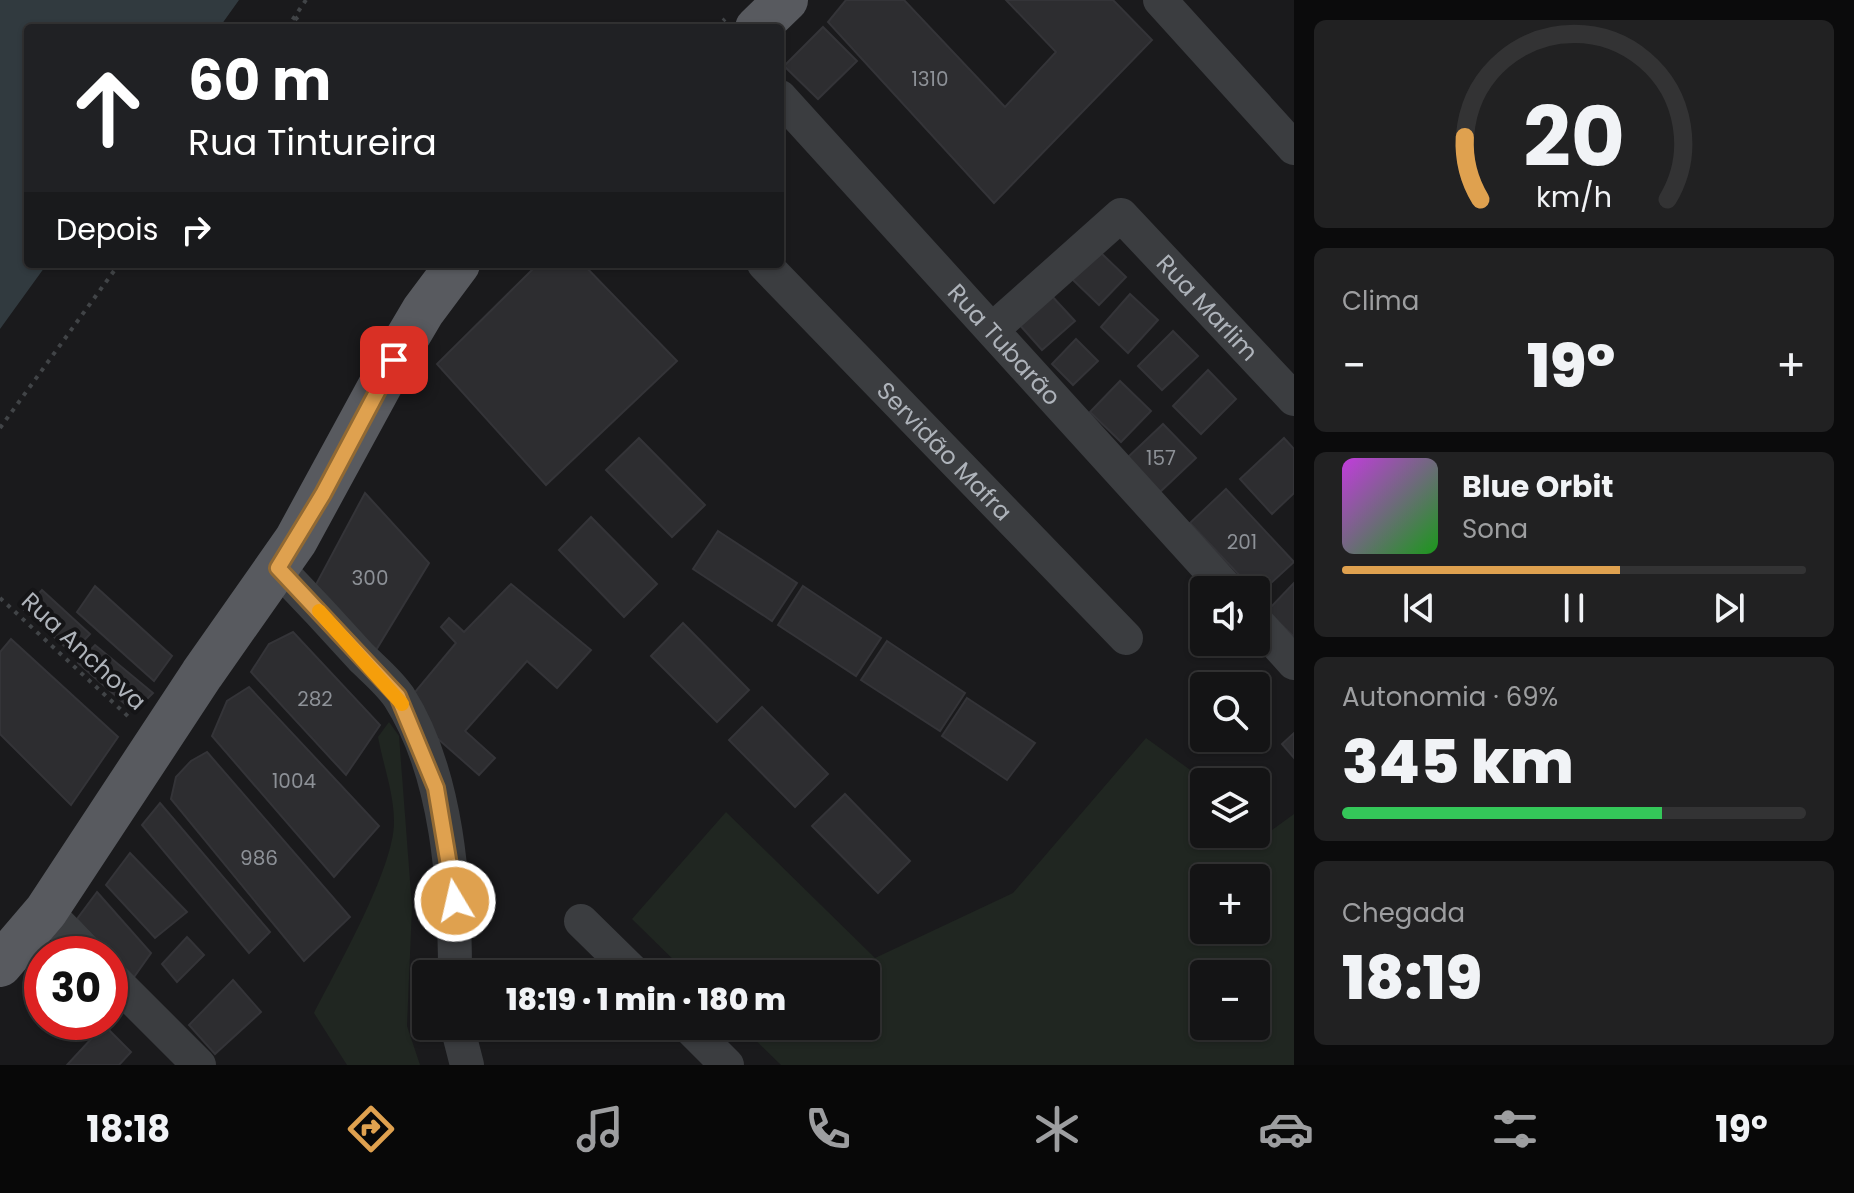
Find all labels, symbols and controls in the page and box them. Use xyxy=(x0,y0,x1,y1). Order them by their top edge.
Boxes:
text: 60 m xyxy=(188,41,331,120)
icon: ahead xyxy=(56,56,160,160)
house number: 1310 xyxy=(911,65,949,93)
text: 20 xyxy=(1523,79,1625,195)
text: Rua Tintureira xyxy=(188,117,437,168)
text: km/h xyxy=(1536,177,1612,217)
text: Depois xyxy=(56,208,158,251)
icon: right xyxy=(174,208,218,252)
street label: Rua Marlim xyxy=(1149,247,1266,368)
street label: Rua Tubarão xyxy=(941,276,1069,412)
text: Clima xyxy=(1342,283,1419,319)
text: 19° xyxy=(1527,324,1615,408)
pin xyxy=(360,326,428,394)
text: − xyxy=(1342,335,1366,396)
text: + xyxy=(1776,335,1806,396)
icon: arrive xyxy=(372,338,416,382)
street label: Servidão Mafra xyxy=(870,374,1020,528)
house number: 157 xyxy=(1146,444,1176,472)
text: Blue Orbit xyxy=(1462,465,1614,508)
text: Sona xyxy=(1462,511,1528,547)
house number: 201 xyxy=(1227,528,1257,556)
house number: 300 xyxy=(352,564,388,592)
map controls xyxy=(1190,576,1270,1040)
button: sound xyxy=(1190,576,1270,656)
street label: Rua Anchova xyxy=(15,585,153,717)
icon: previous xyxy=(1397,586,1441,630)
icon: pause xyxy=(1552,586,1596,630)
icon: next xyxy=(1707,586,1751,630)
button: search xyxy=(1190,672,1270,752)
text: Autonomia · 69% xyxy=(1342,679,1558,715)
house number: 282 xyxy=(297,685,333,713)
text: 345 km xyxy=(1342,720,1574,804)
house number: 1004 xyxy=(272,767,316,795)
button: layers xyxy=(1190,768,1270,848)
house number: 986 xyxy=(240,844,278,872)
position arrow xyxy=(413,859,497,943)
button: + xyxy=(1190,864,1270,944)
text: Chegada xyxy=(1342,895,1465,931)
speed limit sign: 30 xyxy=(24,936,128,1040)
text: 18:19 xyxy=(1342,936,1482,1020)
button: − xyxy=(1190,960,1270,1040)
text: 18:19 · 1 min · 180 m xyxy=(506,978,786,1021)
icon: directions xyxy=(343,1101,399,1157)
icon: music xyxy=(572,1101,628,1157)
icon: phone xyxy=(800,1101,856,1157)
icon: climate xyxy=(1029,1101,1085,1157)
icon: car xyxy=(1258,1101,1314,1157)
icon: filters xyxy=(1487,1101,1543,1157)
text: 18:18 xyxy=(86,1104,170,1155)
text: 19° xyxy=(1715,1104,1768,1155)

